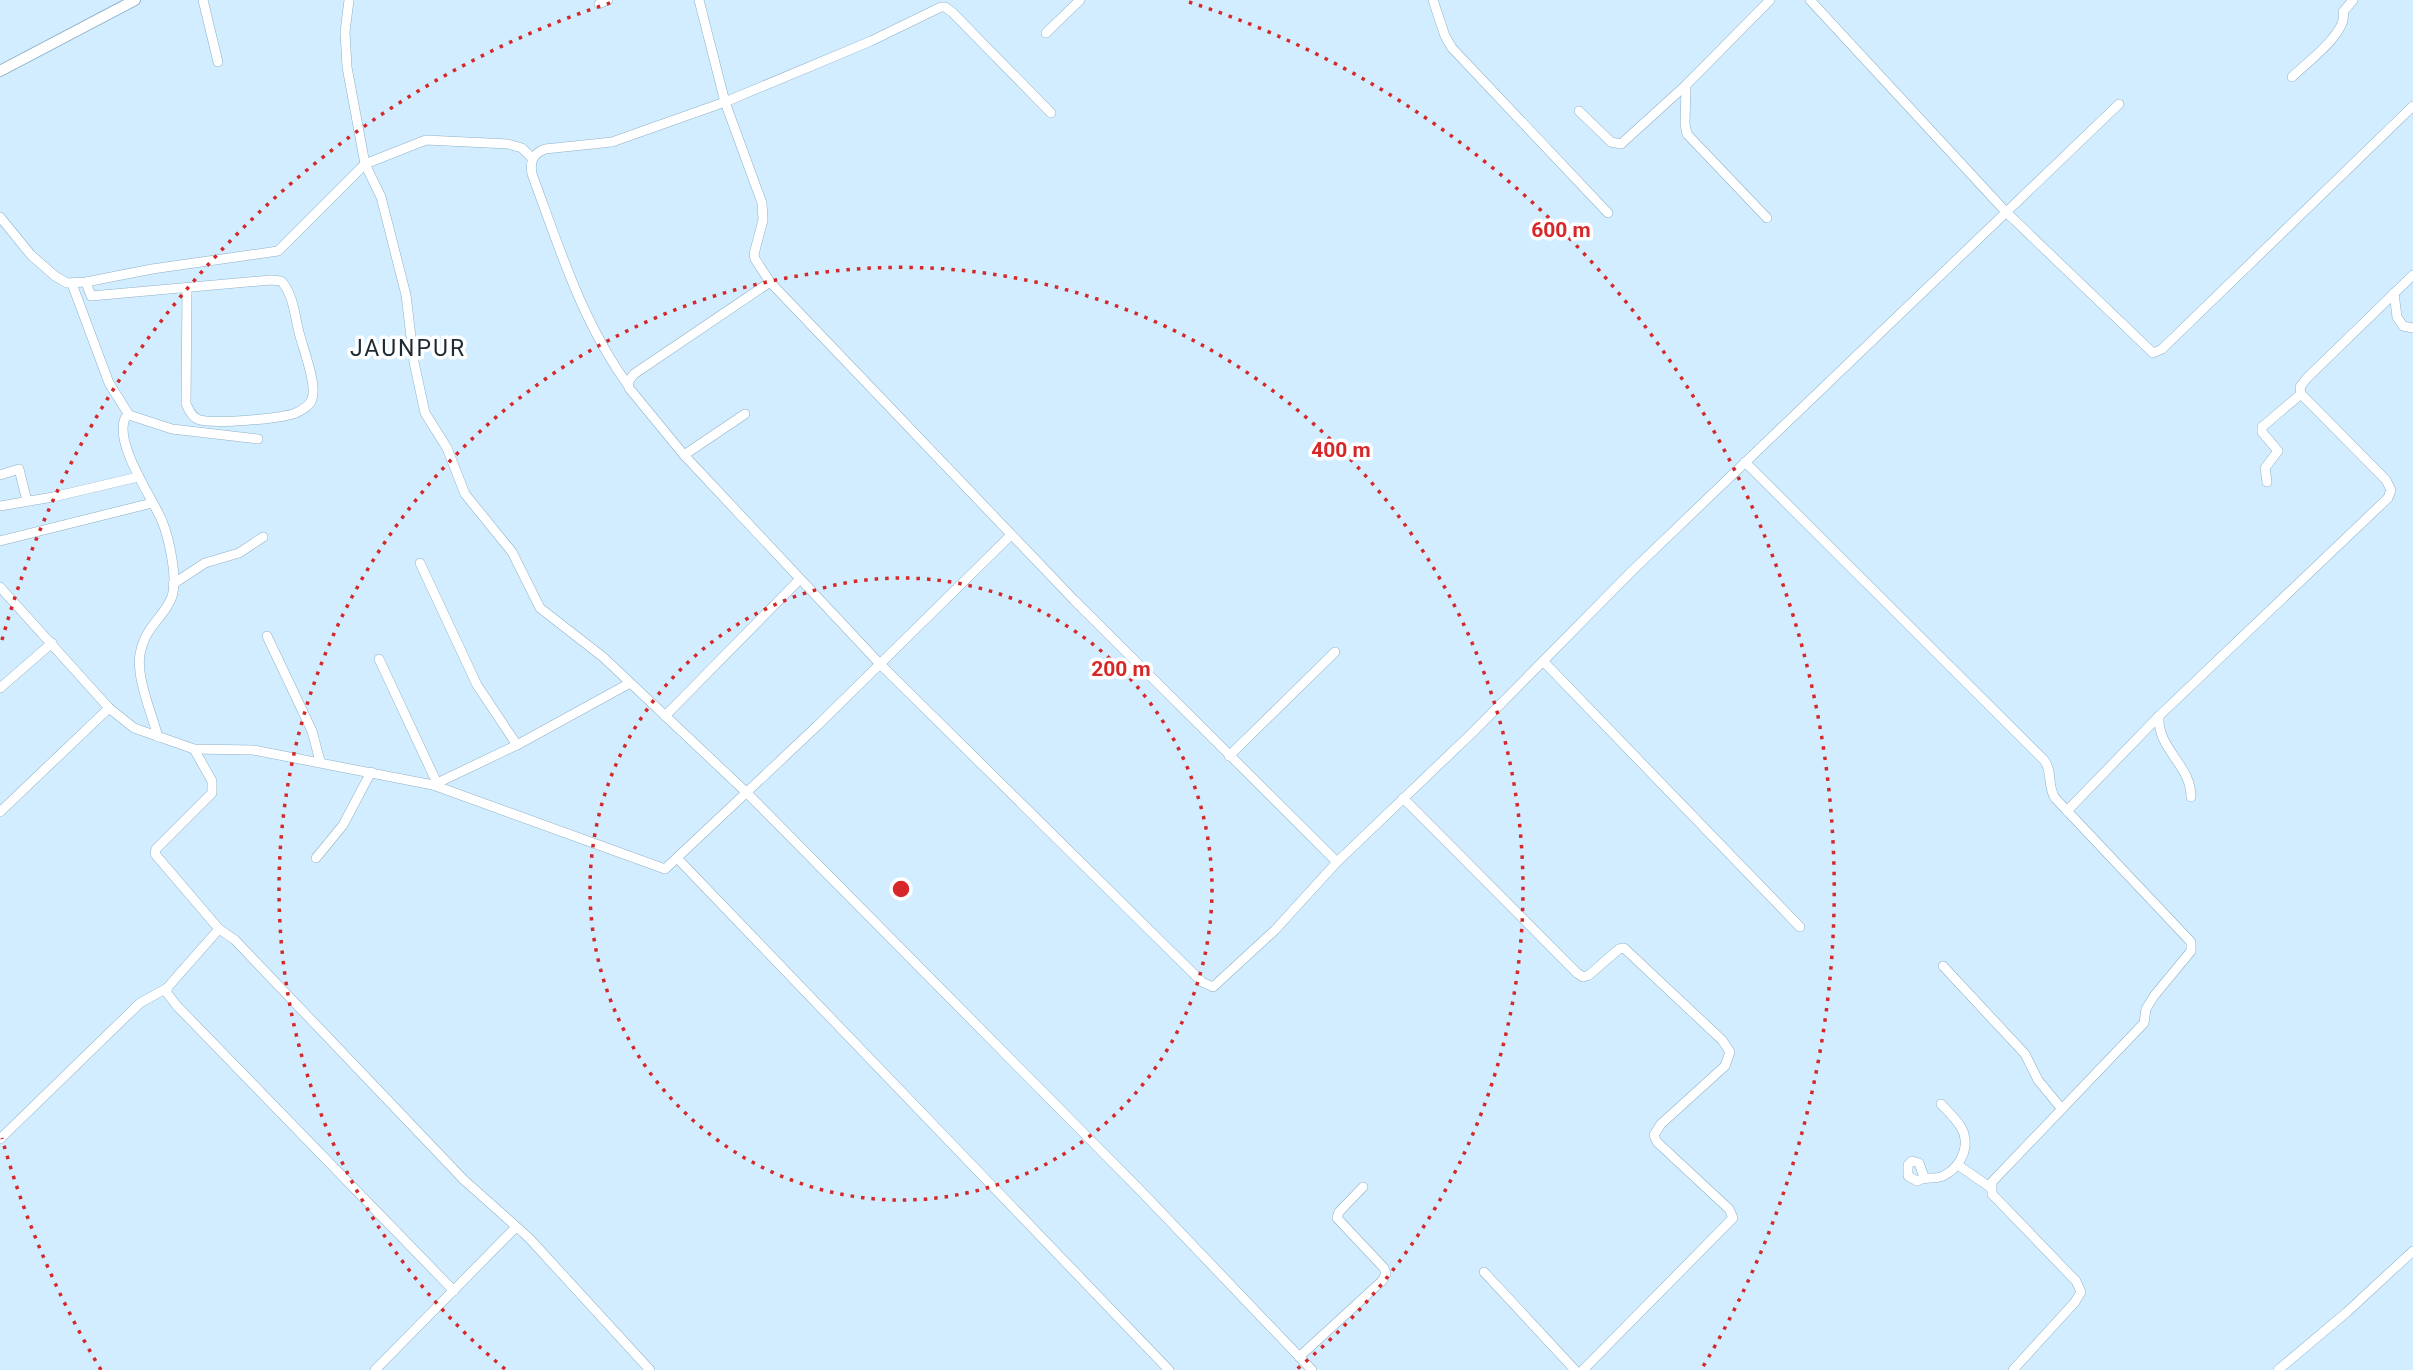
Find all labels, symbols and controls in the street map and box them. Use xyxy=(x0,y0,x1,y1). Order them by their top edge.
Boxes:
text: 600 m xyxy=(1531,218,1591,242)
district label: JAUNPUR xyxy=(350,335,466,362)
text: 400 m xyxy=(1311,438,1371,462)
text: 200 m xyxy=(1091,657,1151,681)
centre of rings xyxy=(889,877,913,901)

